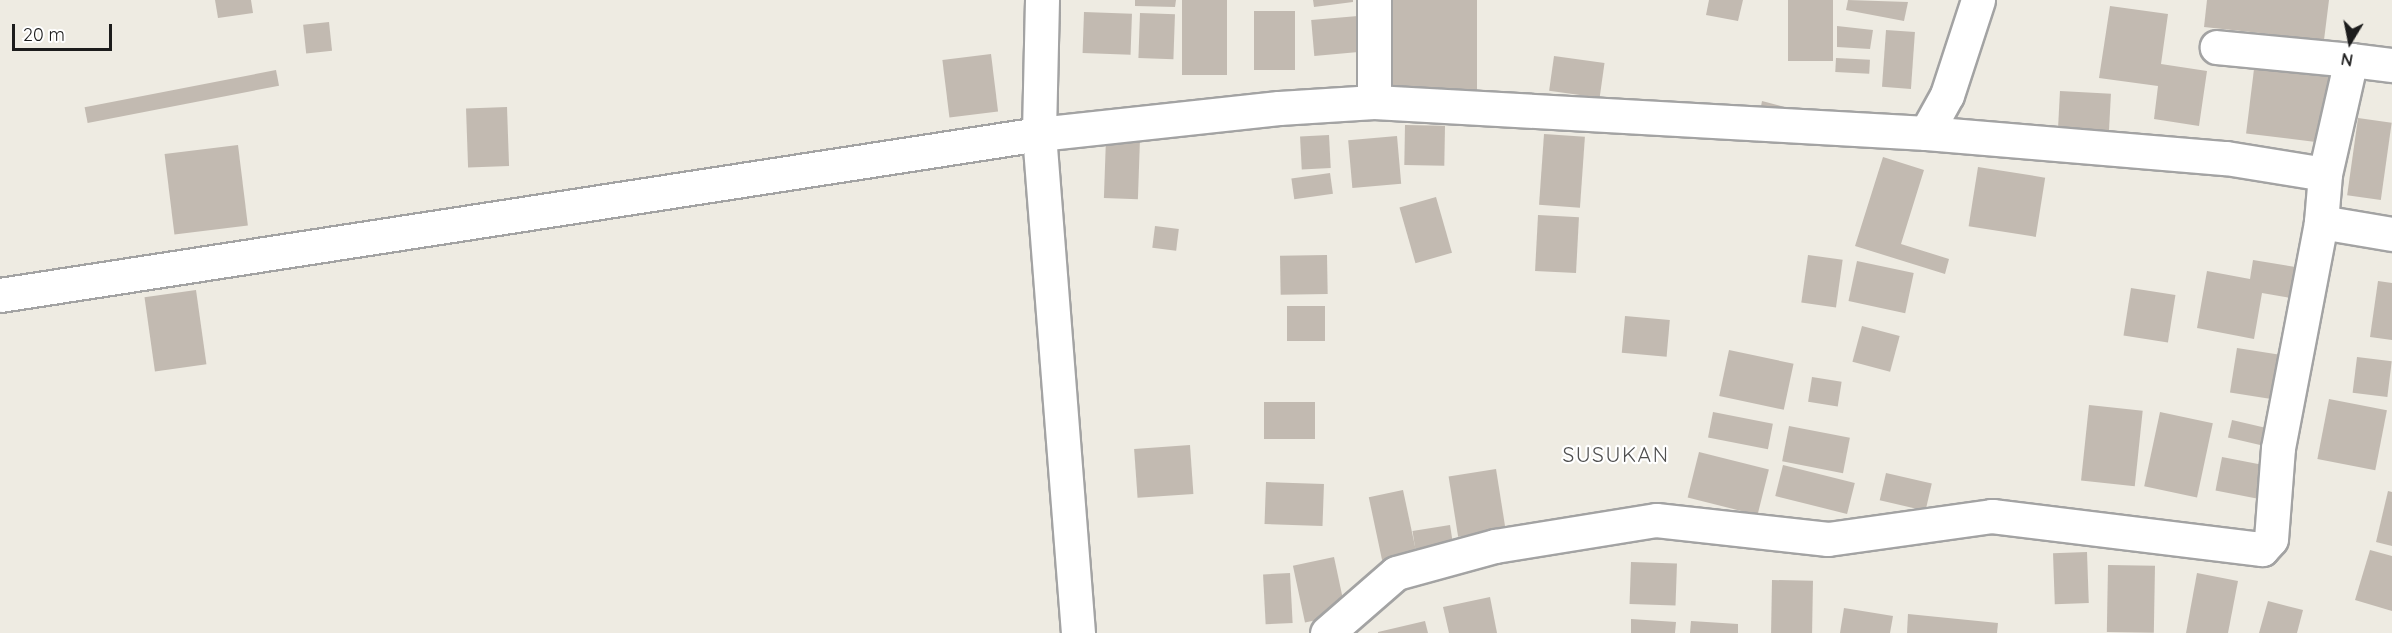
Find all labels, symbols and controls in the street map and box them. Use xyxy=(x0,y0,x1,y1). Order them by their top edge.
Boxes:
scale bar xyxy=(15,12,116,50)
north arrow xyxy=(2320,12,2380,72)
text: 20 m xyxy=(23,23,65,46)
text: N xyxy=(2339,49,2354,71)
district label: SUSUKAN xyxy=(1563,441,1669,467)

